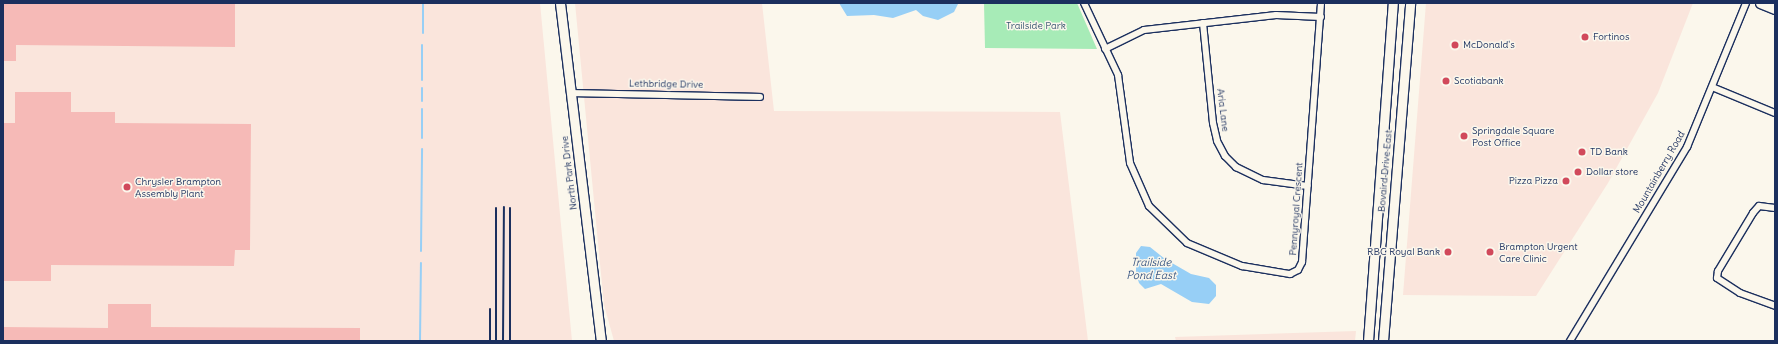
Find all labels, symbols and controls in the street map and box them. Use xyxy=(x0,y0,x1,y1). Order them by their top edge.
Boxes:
park label: Trailside Park xyxy=(1006,20,1066,32)
place label: Fortinos xyxy=(1593,31,1629,43)
marker: Fortinos xyxy=(1580,32,1590,42)
place label: McDonald's xyxy=(1463,39,1515,51)
marker: McDonald's xyxy=(1450,40,1460,50)
place label: Scotiabank xyxy=(1454,75,1504,87)
marker: Scotiabank xyxy=(1441,76,1451,86)
street label: Lethbridge Drive xyxy=(629,77,703,91)
street label: Aria Lane xyxy=(1214,88,1232,132)
place label: Springdale Square Post Office xyxy=(1472,124,1554,148)
street label: Bovaird Drive East xyxy=(1375,129,1395,213)
street label: Mountainberry Road xyxy=(1631,129,1687,215)
marker: Springdale Square Post Office xyxy=(1459,131,1469,141)
street label: North Park Drive xyxy=(558,135,580,211)
place label: TD Bank xyxy=(1590,146,1628,158)
marker: TD Bank xyxy=(1577,147,1587,157)
street label: Pennyroyal Crescent xyxy=(1287,162,1305,256)
place label: Dollar store xyxy=(1586,166,1638,178)
marker: Dollar store xyxy=(1573,167,1583,177)
place label: Chrysler Brampton Assembly Plant xyxy=(135,175,221,198)
place label: Pizza Pizza xyxy=(1509,175,1558,187)
marker: Pizza Pizza xyxy=(1561,176,1571,186)
marker: Chrysler Brampton Assembly Plant xyxy=(122,182,132,192)
place label: Brampton Urgent Care Clinic xyxy=(1499,240,1578,264)
place label: RBC Royal Bank xyxy=(1367,246,1440,258)
marker: Brampton Urgent Care Clinic xyxy=(1484,246,1496,258)
marker: RBC Royal Bank xyxy=(1443,247,1453,257)
water label: Trailside Pond East xyxy=(1126,256,1176,282)

